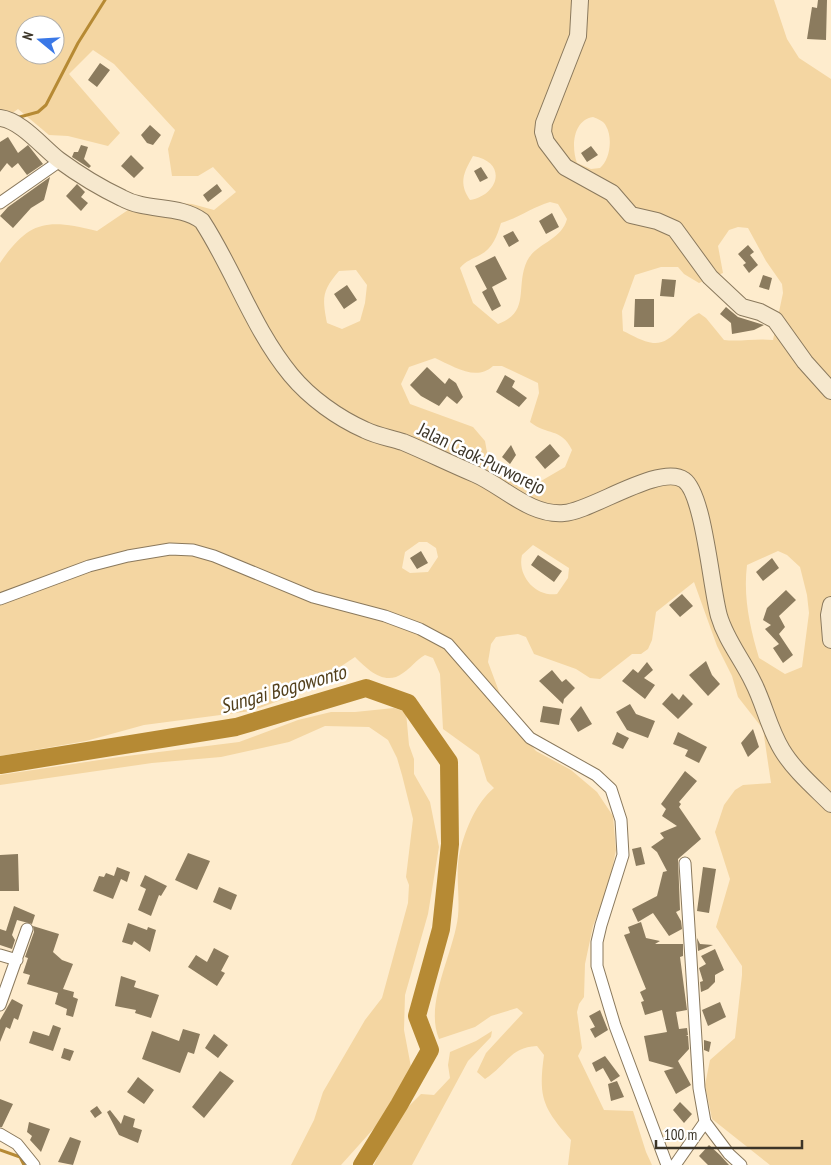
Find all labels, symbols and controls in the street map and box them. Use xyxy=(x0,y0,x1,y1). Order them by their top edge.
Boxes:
north arrow xyxy=(15,15,65,65)
text: N xyxy=(18,30,37,42)
street label: Jalan Caok-Purworejo xyxy=(413,416,550,499)
water label: Sungai Bogowonto xyxy=(217,658,350,719)
scale bar xyxy=(656,1118,802,1150)
text: 100 m xyxy=(664,1125,697,1144)

